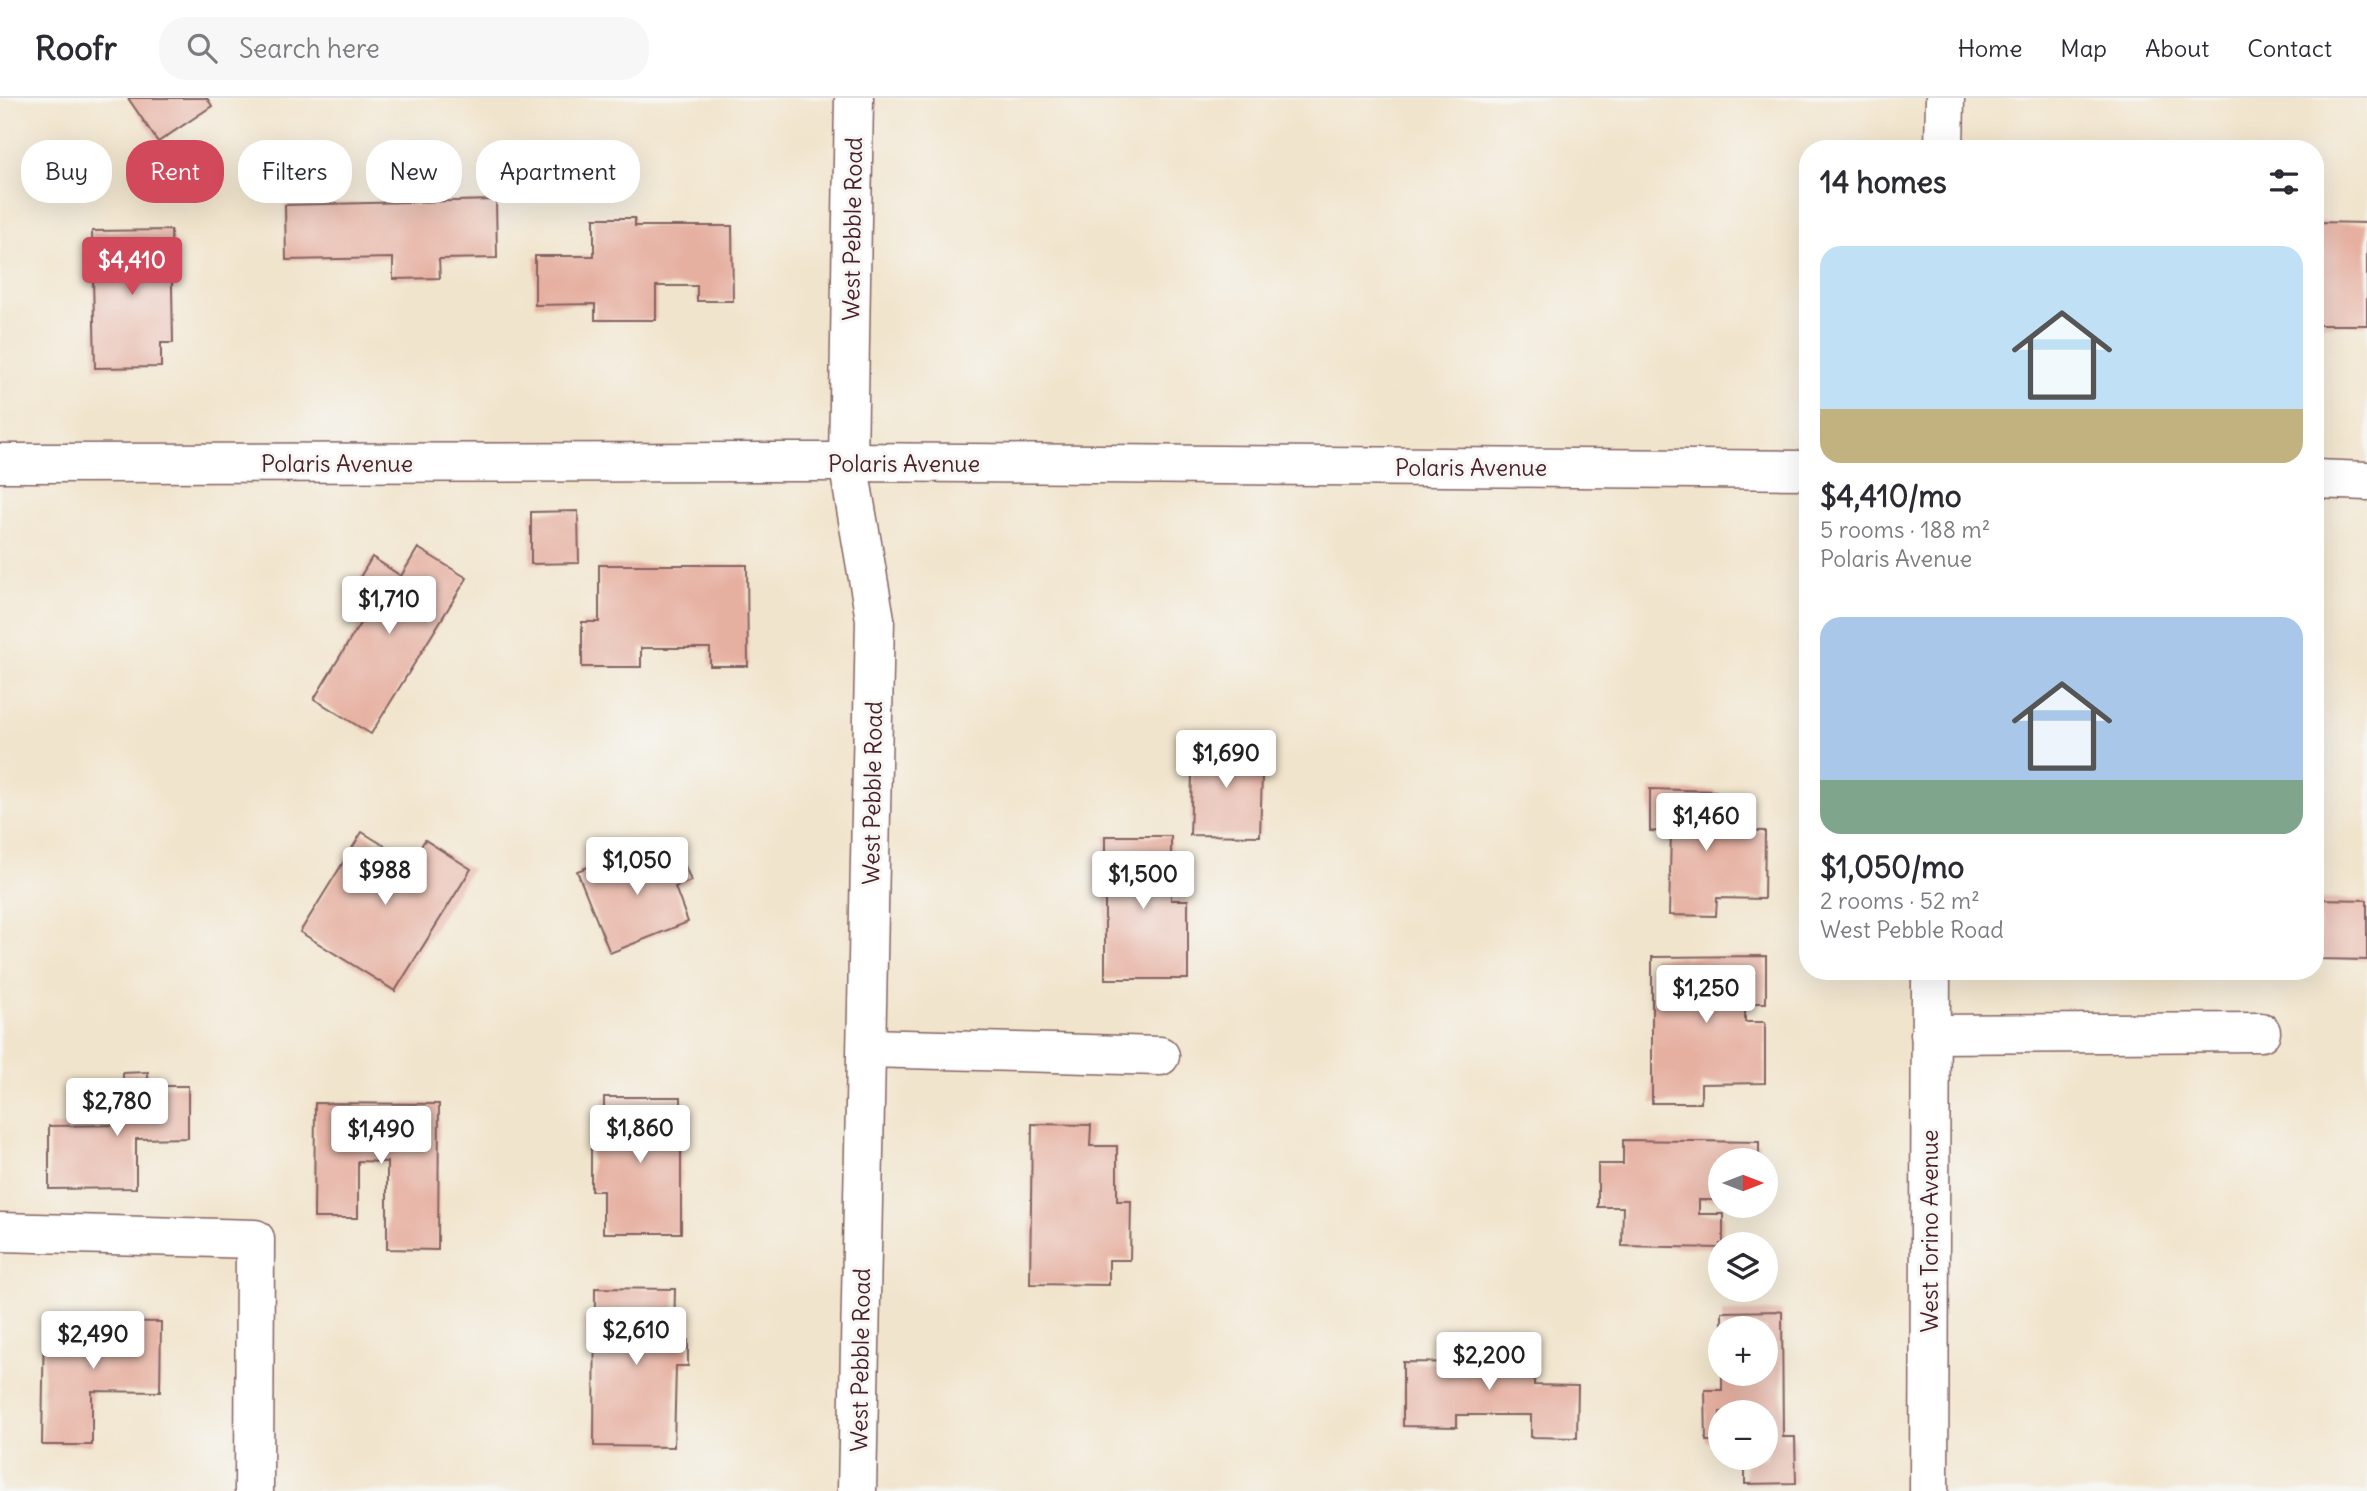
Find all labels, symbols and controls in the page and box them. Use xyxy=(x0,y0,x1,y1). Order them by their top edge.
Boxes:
search box xyxy=(159,17,649,80)
text: Roofr xyxy=(35,27,117,69)
icon: search xyxy=(183,29,221,67)
text: Search here xyxy=(239,32,380,65)
text: Home xyxy=(1958,33,2022,63)
text: Map xyxy=(2060,33,2107,63)
text: About xyxy=(2145,33,2209,63)
text: Contact xyxy=(2247,33,2332,63)
street label: West Pebble Road xyxy=(836,137,868,321)
chip: Buy xyxy=(21,140,112,203)
chip: Rent xyxy=(126,140,224,203)
chip: Filters xyxy=(238,140,352,203)
chip: New xyxy=(366,140,462,203)
chip: Apartment xyxy=(476,140,640,203)
text: 14 homes xyxy=(1820,163,1947,201)
icon: filters xyxy=(2265,163,2303,201)
pin: $4,410 xyxy=(75,238,189,297)
text: $4,410 xyxy=(98,245,166,274)
icon: home xyxy=(1999,292,2125,418)
street label: Polaris Avenue xyxy=(261,449,413,478)
street label: Polaris Avenue xyxy=(828,449,980,478)
street label: Polaris Avenue xyxy=(1395,453,1547,482)
text: $4,410/mo xyxy=(1820,477,1962,515)
text: 5 rooms · 188 m² xyxy=(1820,515,1990,544)
text: Polaris Avenue xyxy=(1820,544,1972,573)
pin: $1,710 xyxy=(332,576,446,636)
text: $1,710 xyxy=(358,584,420,613)
icon: home xyxy=(1999,663,2125,789)
street label: West Pebble Road xyxy=(856,701,888,885)
pin: $1,690 xyxy=(1169,730,1283,790)
text: $1,690 xyxy=(1192,738,1260,767)
pin: $1,460 xyxy=(1649,794,1763,853)
text: $1,460 xyxy=(1672,801,1740,830)
pin: $1,050 xyxy=(580,838,694,897)
text: $1,050 xyxy=(602,845,672,874)
pin: $988 xyxy=(344,848,426,907)
text: $1,050/mo xyxy=(1820,848,1964,886)
pin: $1,500 xyxy=(1086,852,1200,911)
text: $988 xyxy=(359,855,411,884)
text: $1,500 xyxy=(1108,859,1178,888)
text: 2 rooms · 52 m² xyxy=(1820,886,1980,915)
text: West Pebble Road xyxy=(1820,915,2004,944)
pin: $1,250 xyxy=(1649,965,1763,1025)
text: $1,250 xyxy=(1672,973,1740,1002)
pin: $2,780 xyxy=(60,1079,174,1138)
text: $2,780 xyxy=(82,1086,152,1115)
pin: $1,860 xyxy=(583,1105,697,1165)
pin: $1,490 xyxy=(324,1107,438,1166)
text: $1,860 xyxy=(606,1113,674,1142)
text: $1,490 xyxy=(347,1114,415,1143)
street label: West Torino Avenue xyxy=(1915,1130,1944,1332)
north arrow xyxy=(1708,1148,1778,1218)
map controls xyxy=(1708,1148,1778,1470)
button: layers xyxy=(1708,1232,1778,1302)
street label: West Pebble Road xyxy=(844,1268,876,1452)
pin: $2,610 xyxy=(579,1308,693,1367)
pin: $2,490 xyxy=(36,1312,150,1371)
text: $2,610 xyxy=(602,1315,670,1344)
button: + xyxy=(1708,1316,1778,1386)
text: $2,490 xyxy=(57,1319,129,1348)
pin: $2,200 xyxy=(1432,1332,1546,1392)
text: $2,200 xyxy=(1452,1340,1526,1369)
button: − xyxy=(1708,1400,1778,1470)

